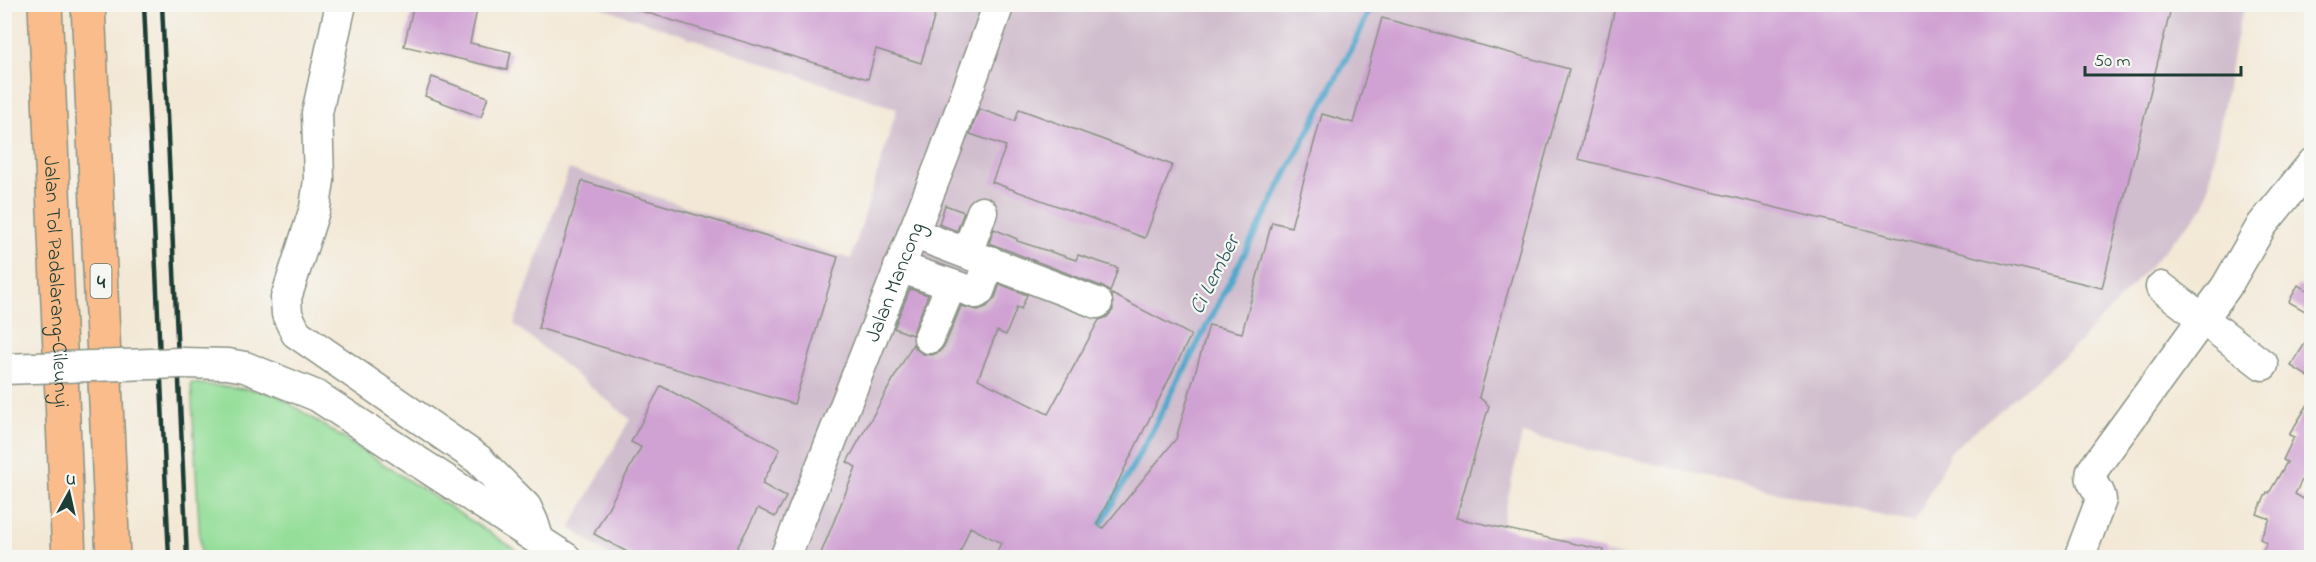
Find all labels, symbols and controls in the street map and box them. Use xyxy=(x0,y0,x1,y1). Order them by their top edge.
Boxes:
scale bar xyxy=(2085,39,2241,77)
text: 50 m xyxy=(2094,49,2131,75)
street label: Jalan Tol Padalarang–Cileunyi xyxy=(35,155,75,409)
street label: Jalan Mancong xyxy=(859,218,935,347)
water label: Ci Lember xyxy=(1182,227,1251,320)
road number: 4 xyxy=(90,264,112,298)
north arrow xyxy=(39,463,99,523)
text: U xyxy=(64,468,77,493)

